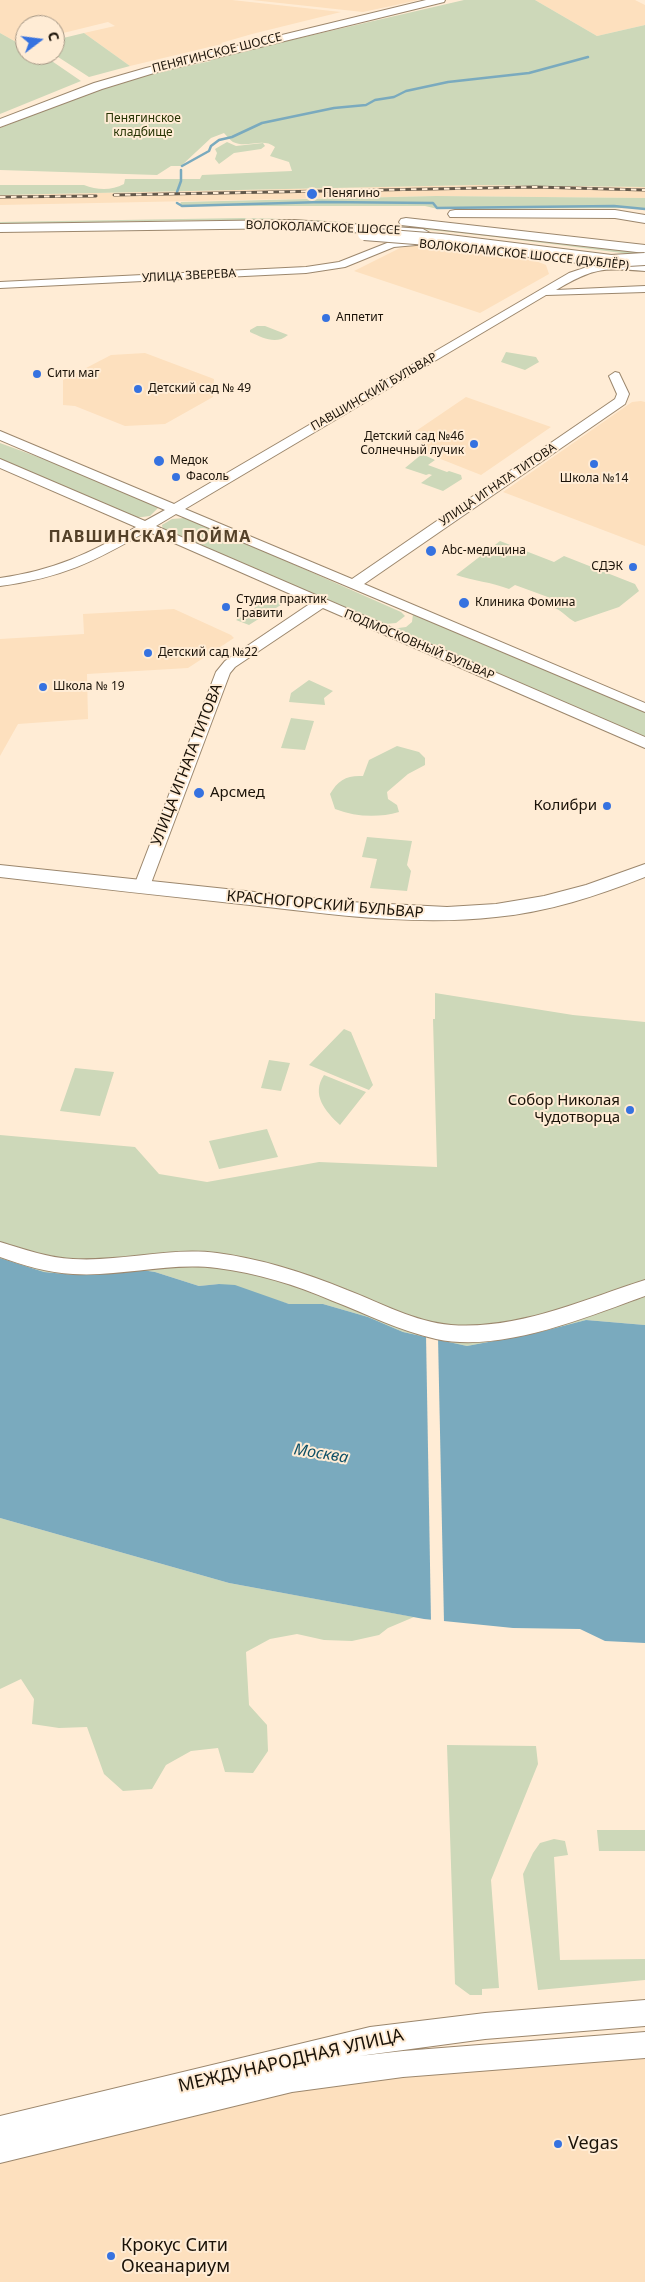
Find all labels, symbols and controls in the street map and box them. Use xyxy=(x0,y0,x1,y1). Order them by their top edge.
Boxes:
north arrow xyxy=(15,15,65,65)
text: С xyxy=(44,29,64,43)
street label: ПЕНЯГИНСКОЕ ШОССЕ xyxy=(151,30,283,76)
park label: Пенягинское кладбище xyxy=(105,112,181,140)
marker: Пенягино xyxy=(305,187,319,201)
place label: Пенягино xyxy=(323,187,380,201)
street label: ВОЛОКОЛАМСКОЕ ШОССЕ xyxy=(245,218,401,238)
street label: ВОЛОКОЛАМСКОЕ ШОССЕ (ДУБЛЁР) xyxy=(418,237,630,273)
street label: УЛИЦА ЗВЕРЕВА xyxy=(142,266,236,286)
place label: Аппетит xyxy=(336,311,383,325)
marker: Аппетит xyxy=(320,312,332,324)
street label: ПАВШИНСКИЙ БУЛЬВАР xyxy=(308,350,440,434)
place label: Сити маг xyxy=(47,367,99,381)
marker: Сити маг xyxy=(31,368,43,380)
place label: Детский сад № 49 xyxy=(148,382,251,396)
marker: Детский сад № 49 xyxy=(132,383,144,395)
place label: Детский сад №46 Солнечный лучик xyxy=(360,430,464,458)
marker: Детский сад №46 Солнечный лучик xyxy=(468,438,480,450)
street label: УЛИЦА ИГНАТА ТИТОВА xyxy=(437,441,559,529)
marker: Медок xyxy=(152,454,166,468)
place label: Медок xyxy=(170,454,208,468)
marker: Школа №14 xyxy=(588,458,600,470)
place label: Фасоль xyxy=(186,470,229,484)
marker: Фасоль xyxy=(170,471,182,483)
place label: Школа №14 xyxy=(560,472,628,486)
district label: ПАВШИНСКАЯ ПОЙМА xyxy=(47,527,253,547)
marker: Abc-медицина xyxy=(424,544,438,558)
place label: Abc-медицина xyxy=(442,544,526,558)
place label: СДЭК xyxy=(591,560,623,574)
marker: СДЭК xyxy=(627,561,639,573)
place label: Студия практик Гравити xyxy=(236,593,327,621)
marker: Клиника Фомина xyxy=(457,596,471,610)
place label: Клиника Фомина xyxy=(475,596,575,610)
marker: Студия практик Гравити xyxy=(220,601,232,613)
street label: ПОДМОСКОВНЫЙ БУЛЬВАР xyxy=(342,607,496,683)
place label: Детский сад №22 xyxy=(158,646,258,660)
marker: Детский сад №22 xyxy=(142,647,154,659)
place label: Школа № 19 xyxy=(53,680,125,694)
marker: Школа № 19 xyxy=(37,681,49,693)
street label: УЛИЦА ИГНАТА ТИТОВА xyxy=(148,681,226,849)
place label: Арсмед xyxy=(210,784,265,802)
marker: Арсмед xyxy=(192,786,206,800)
place label: Колибри xyxy=(534,797,597,815)
marker: Колибри xyxy=(601,800,613,812)
street label: КРАСНОГОРСКИЙ БУЛЬВАР xyxy=(226,887,424,923)
place label: Собор Николая Чудотворца xyxy=(508,1092,620,1127)
marker: Собор Николая Чудотворца xyxy=(624,1104,636,1116)
water label: Москва xyxy=(292,1440,350,1468)
street label: МЕЖДУНАРОДНАЯ УЛИЦА xyxy=(176,2025,406,2097)
place label: Vegas xyxy=(568,2133,618,2155)
marker: Vegas xyxy=(552,2138,564,2150)
place label: Крокус Сити Океанариум xyxy=(121,2235,230,2278)
marker: Крокус Сити Океанариум xyxy=(105,2250,117,2262)

